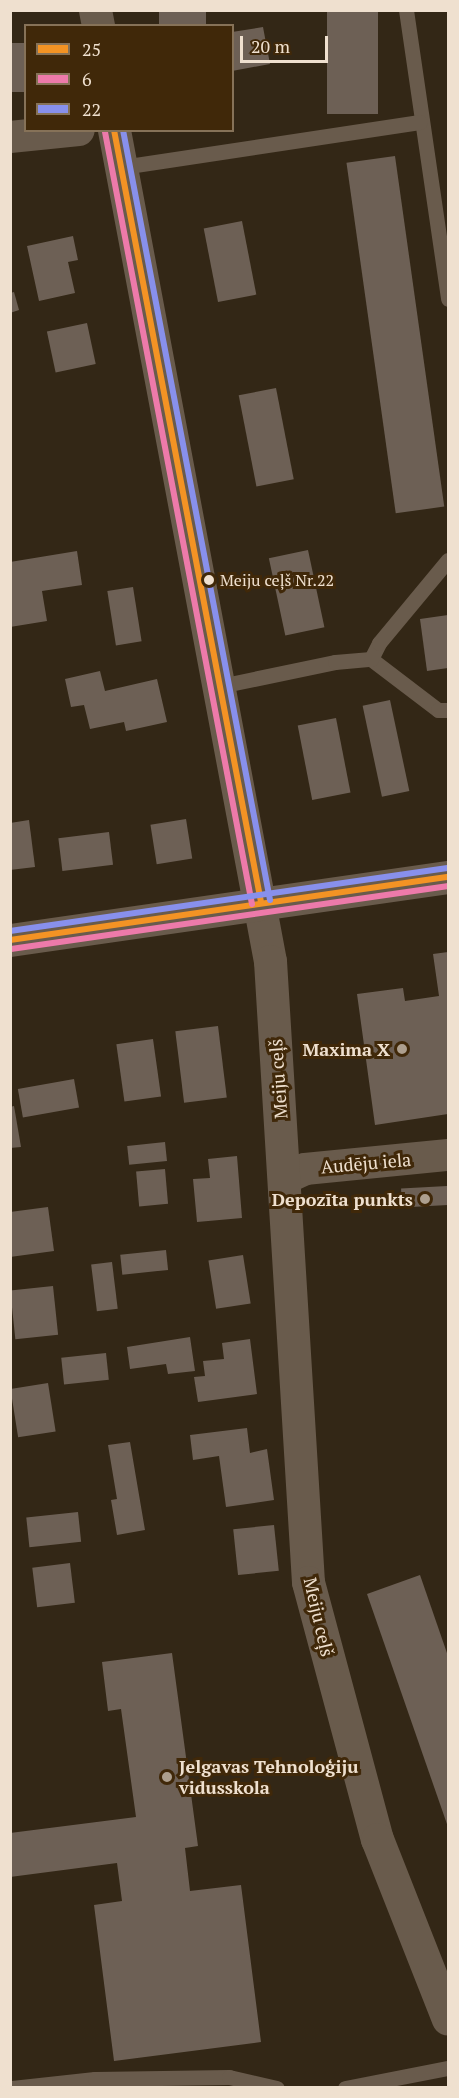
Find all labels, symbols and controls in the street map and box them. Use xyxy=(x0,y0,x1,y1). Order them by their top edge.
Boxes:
legend xyxy=(24,24,234,132)
scale bar xyxy=(243,24,332,62)
text: 20 m xyxy=(251,34,290,58)
text: 25 xyxy=(82,37,101,61)
text: 6 xyxy=(82,67,92,91)
text: 22 xyxy=(82,97,101,121)
place label: Meiju ceļš Nr.22 xyxy=(220,570,334,590)
marker: Meiju ceļš Nr.22 xyxy=(203,574,215,586)
street label: Meiju ceļš xyxy=(264,1038,292,1120)
place label: Maxima X xyxy=(303,1038,390,1060)
marker: Maxima X xyxy=(395,1042,409,1056)
street label: Audēju iela xyxy=(320,1148,412,1178)
place label: Depozīta punkts xyxy=(272,1188,413,1210)
marker: Depozīta punkts xyxy=(418,1192,432,1206)
street label: Meiju ceļš xyxy=(299,1575,339,1659)
place label: Jelgavas Tehnoloģiju vidusskola xyxy=(179,1756,358,1798)
marker: Jelgavas Tehnoloģiju vidusskola xyxy=(160,1770,174,1784)

